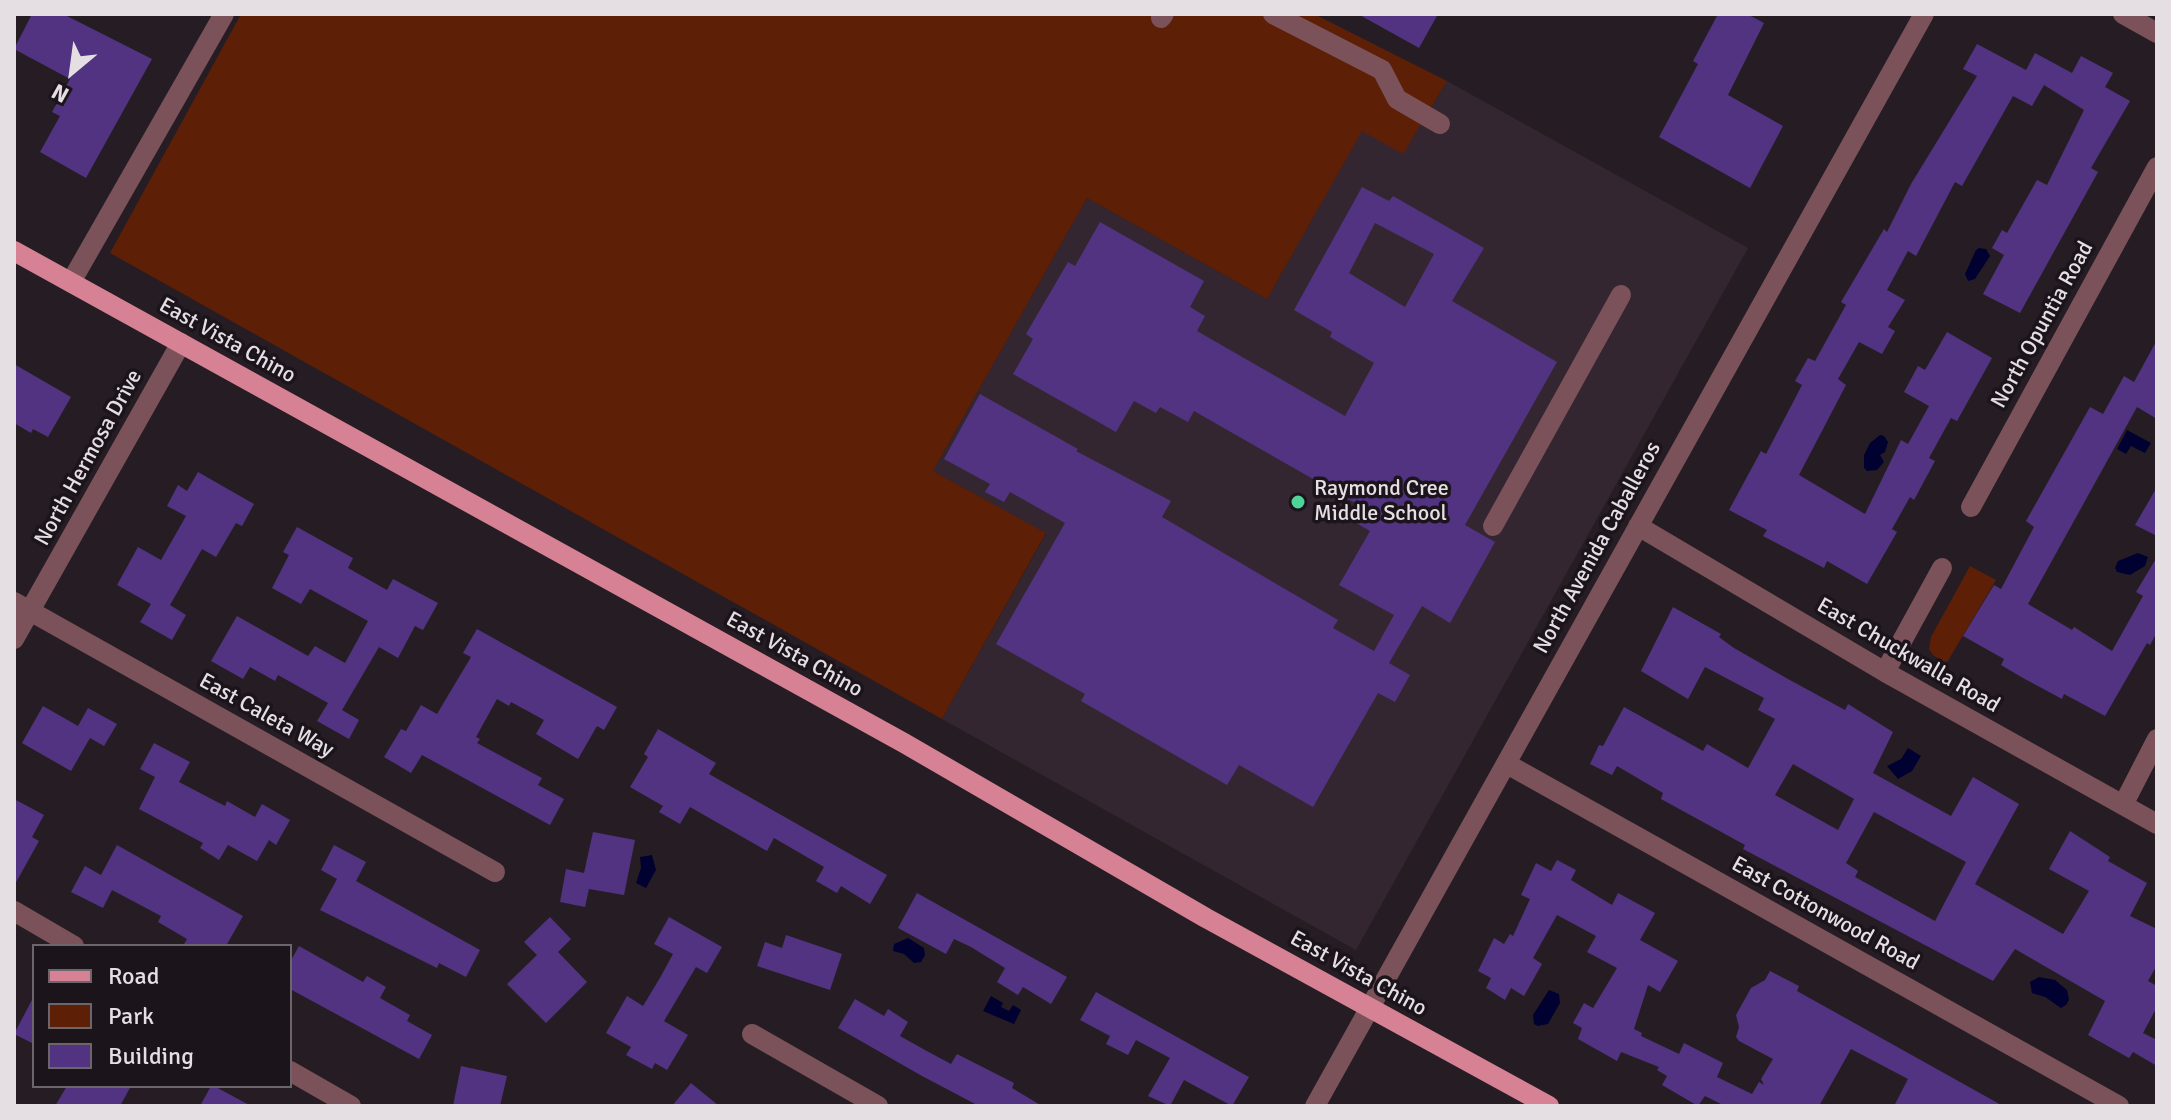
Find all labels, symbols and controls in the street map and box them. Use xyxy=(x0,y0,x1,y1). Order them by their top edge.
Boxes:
north arrow xyxy=(32,32,112,112)
text: N xyxy=(47,78,73,109)
street label: North Opuntia Road xyxy=(1986,237,2100,413)
street label: East Vista Chino xyxy=(154,293,300,389)
street label: North Hermosa Drive xyxy=(30,365,148,551)
street label: North Avenida Caballeros xyxy=(1529,437,1667,659)
place label: Raymond Cree Middle School xyxy=(1314,476,1449,528)
marker: Raymond Cree Middle School xyxy=(1289,493,1307,511)
street label: East Chuckwalla Road xyxy=(1812,593,2004,719)
street label: East Vista Chino xyxy=(721,607,867,703)
street label: East Caleta Way xyxy=(194,668,338,764)
street label: East Cottonwood Road xyxy=(1727,851,1923,977)
street label: East Vista Chino xyxy=(1285,926,1431,1022)
legend xyxy=(32,944,292,1088)
text: Road xyxy=(108,961,159,991)
text: Park xyxy=(108,1001,154,1031)
text: Building xyxy=(108,1041,194,1071)

